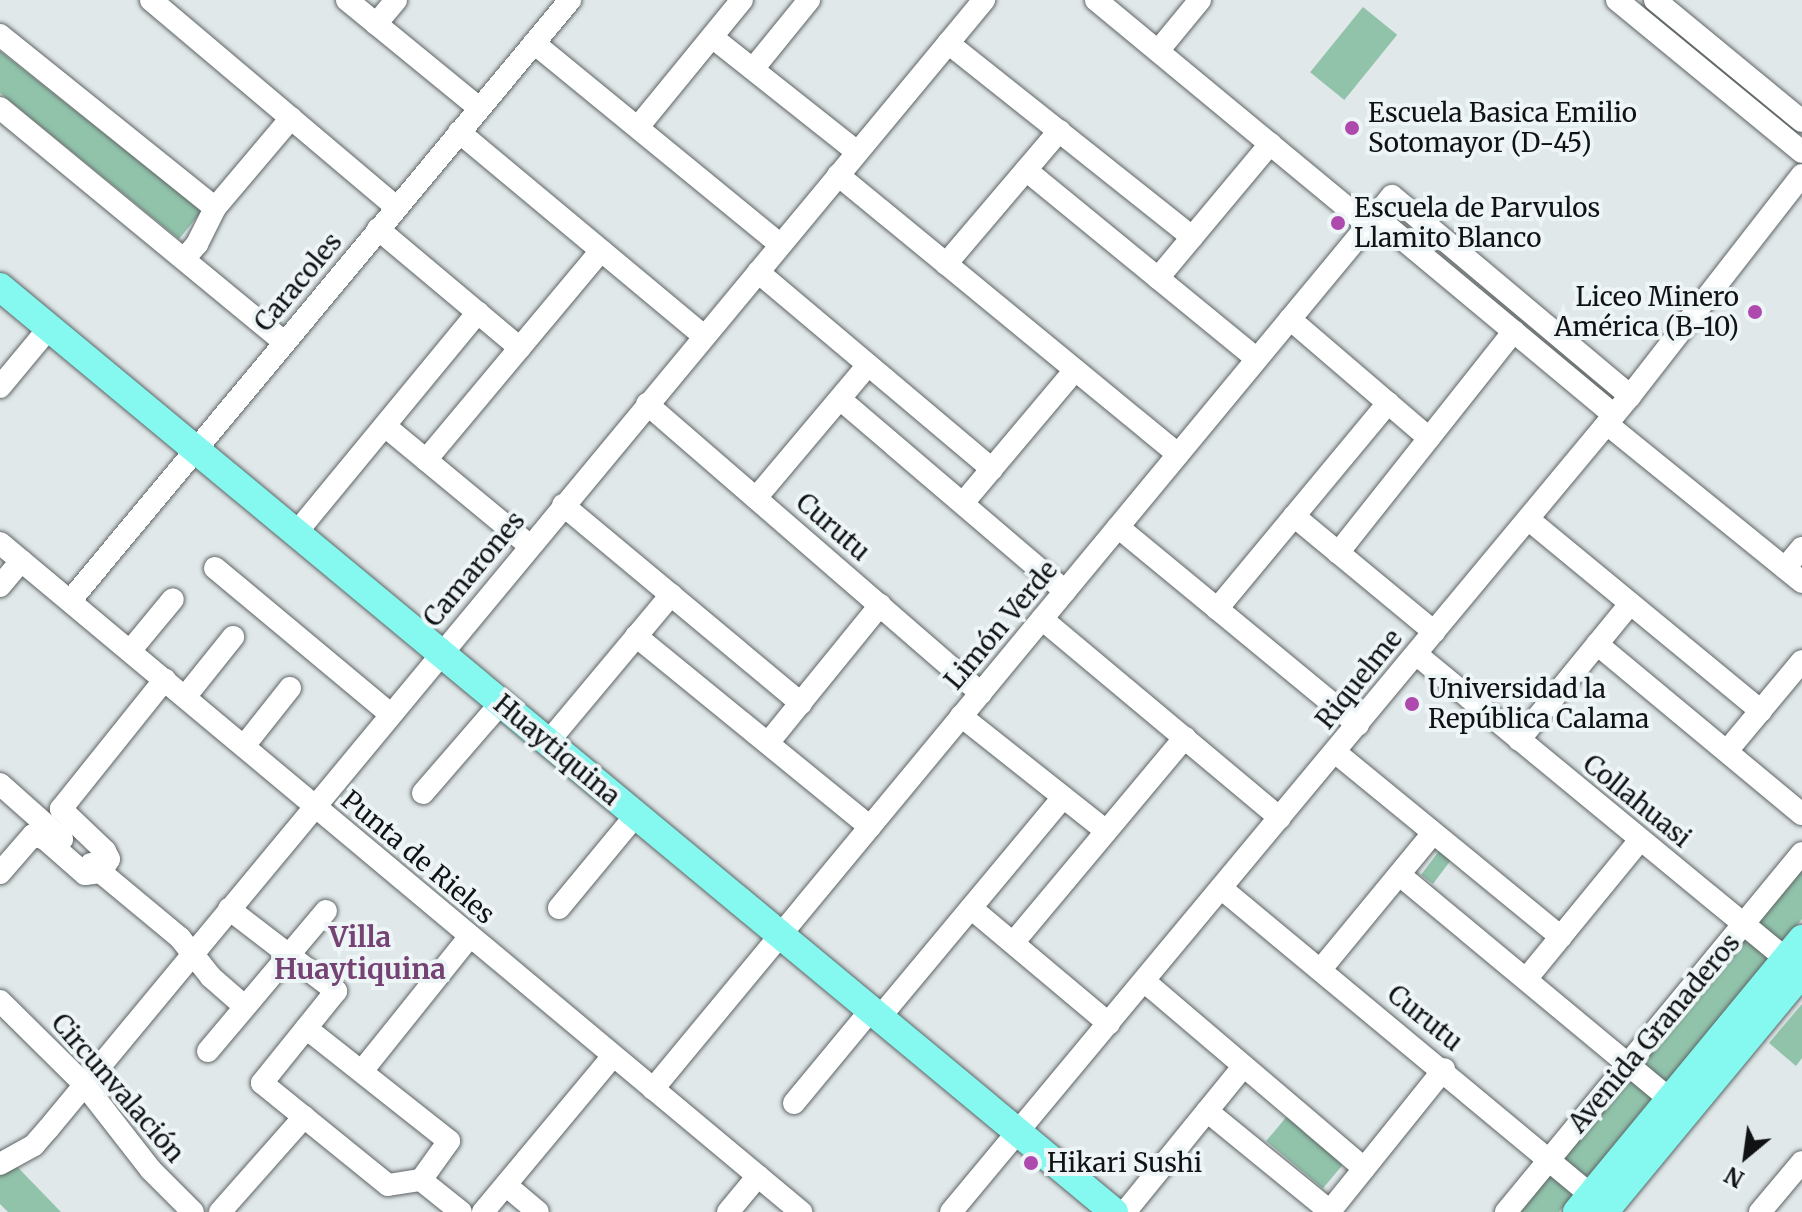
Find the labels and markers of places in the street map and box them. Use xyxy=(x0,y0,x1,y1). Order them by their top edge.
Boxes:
place label: Escuela Basica Emilio Sotomayor (D-45) xyxy=(1368,97,1637,158)
marker: Escuela Basica Emilio Sotomayor (D-45) xyxy=(1343,119,1361,137)
place label: Escuela de Parvulos Llamito Blanco xyxy=(1354,192,1600,254)
marker: Escuela de Parvulos Llamito Blanco xyxy=(1329,214,1347,232)
place label: Liceo Minero América (B-10) xyxy=(1554,281,1739,342)
marker: Liceo Minero América (B-10) xyxy=(1746,303,1764,321)
place label: Universidad la República Calama xyxy=(1428,673,1649,734)
marker: Universidad la República Calama xyxy=(1403,695,1421,713)
place label: Hikari Sushi xyxy=(1047,1147,1202,1179)
marker: Hikari Sushi xyxy=(1022,1154,1040,1172)

